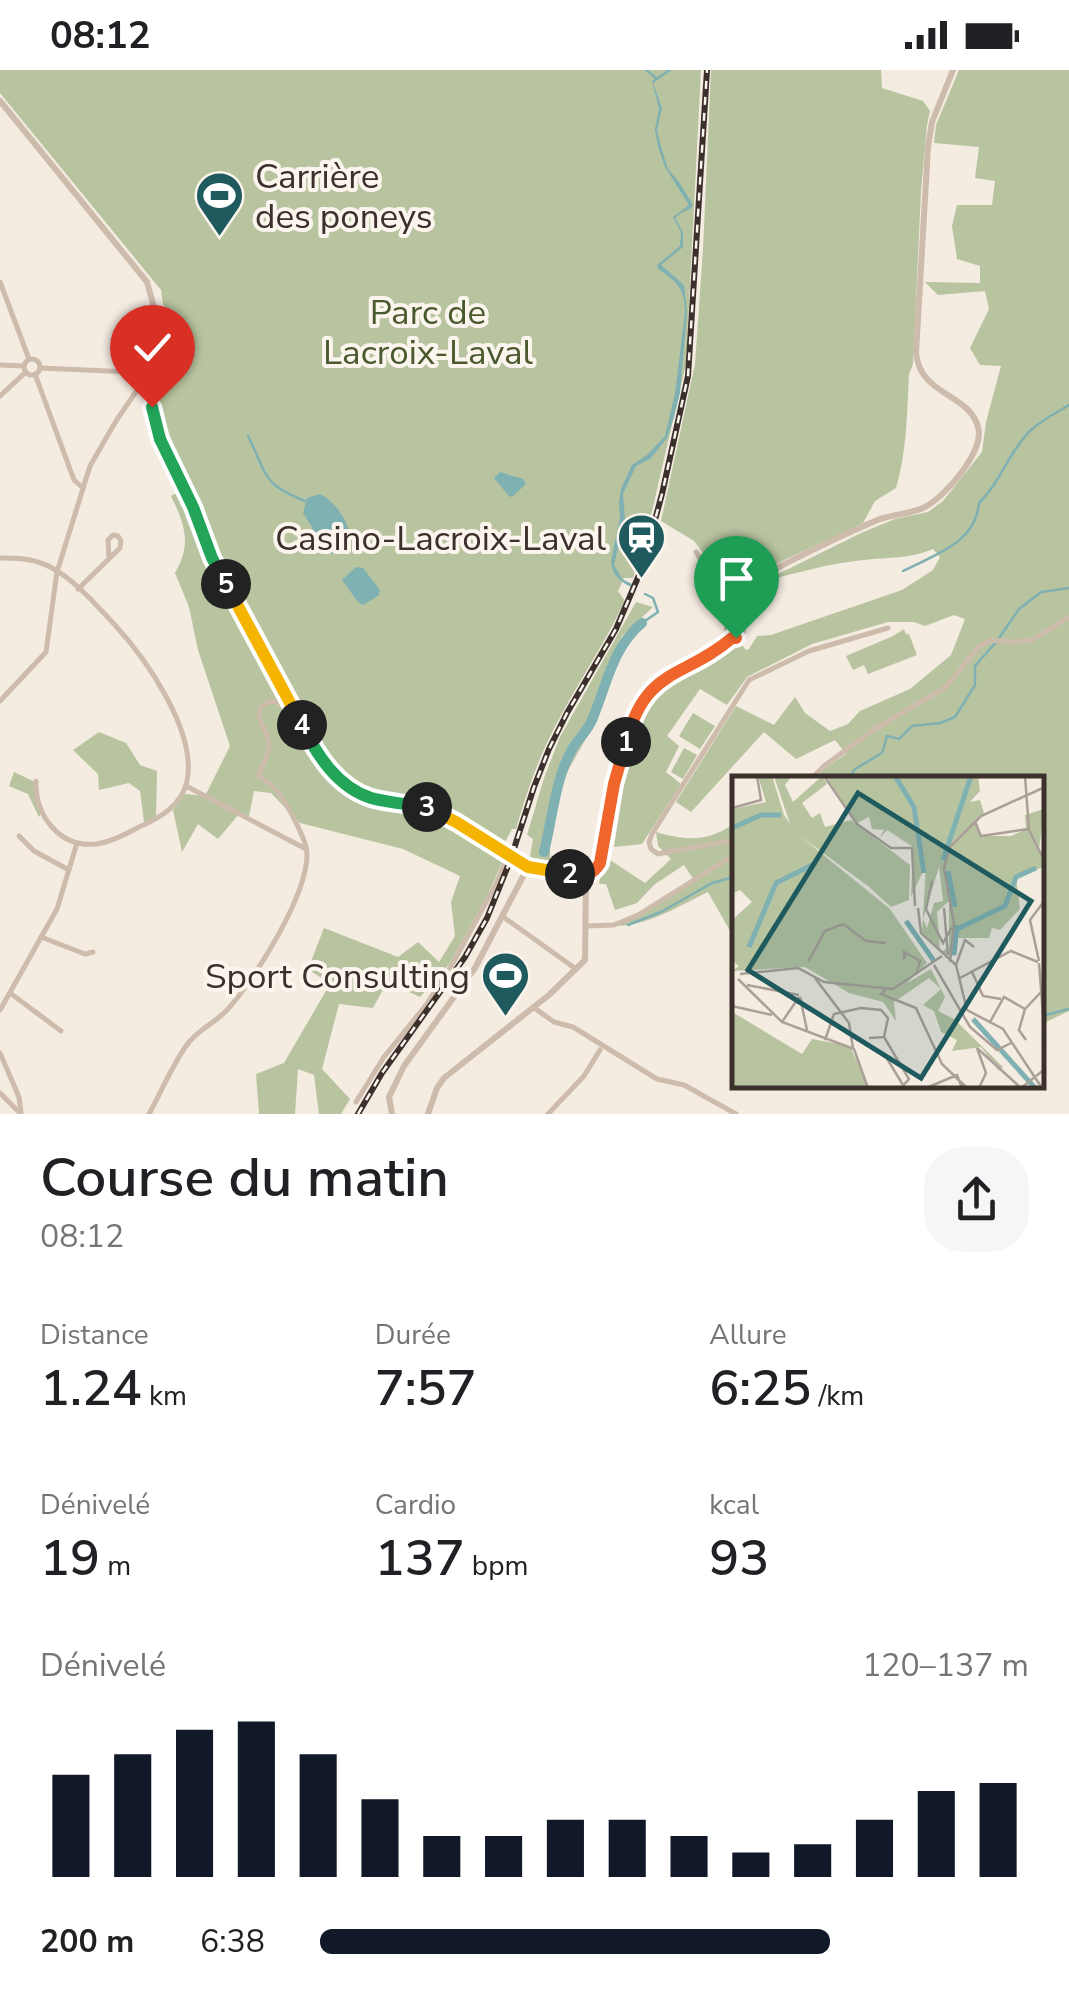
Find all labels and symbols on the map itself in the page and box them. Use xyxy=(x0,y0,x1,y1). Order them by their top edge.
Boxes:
place label: Carrière des poneys xyxy=(255,153,432,240)
sports icon: Carrière des poneys xyxy=(194,170,246,238)
park label: Parc de Lacroix-Laval xyxy=(323,289,534,376)
pin xyxy=(110,305,195,408)
station icon: Casino-Lacroix-Laval xyxy=(615,512,667,580)
place label: Casino-Lacroix-Laval xyxy=(275,515,607,562)
pin xyxy=(694,536,779,639)
pin: 5 xyxy=(201,559,251,609)
pin: 4 xyxy=(277,700,327,750)
pin: 1 xyxy=(601,717,651,767)
inset map xyxy=(732,776,1044,1089)
pin: 3 xyxy=(402,782,452,832)
pin: 2 xyxy=(545,849,595,899)
sports icon: Sport Consulting xyxy=(479,950,531,1018)
place label: Sport Consulting xyxy=(205,953,470,1000)

